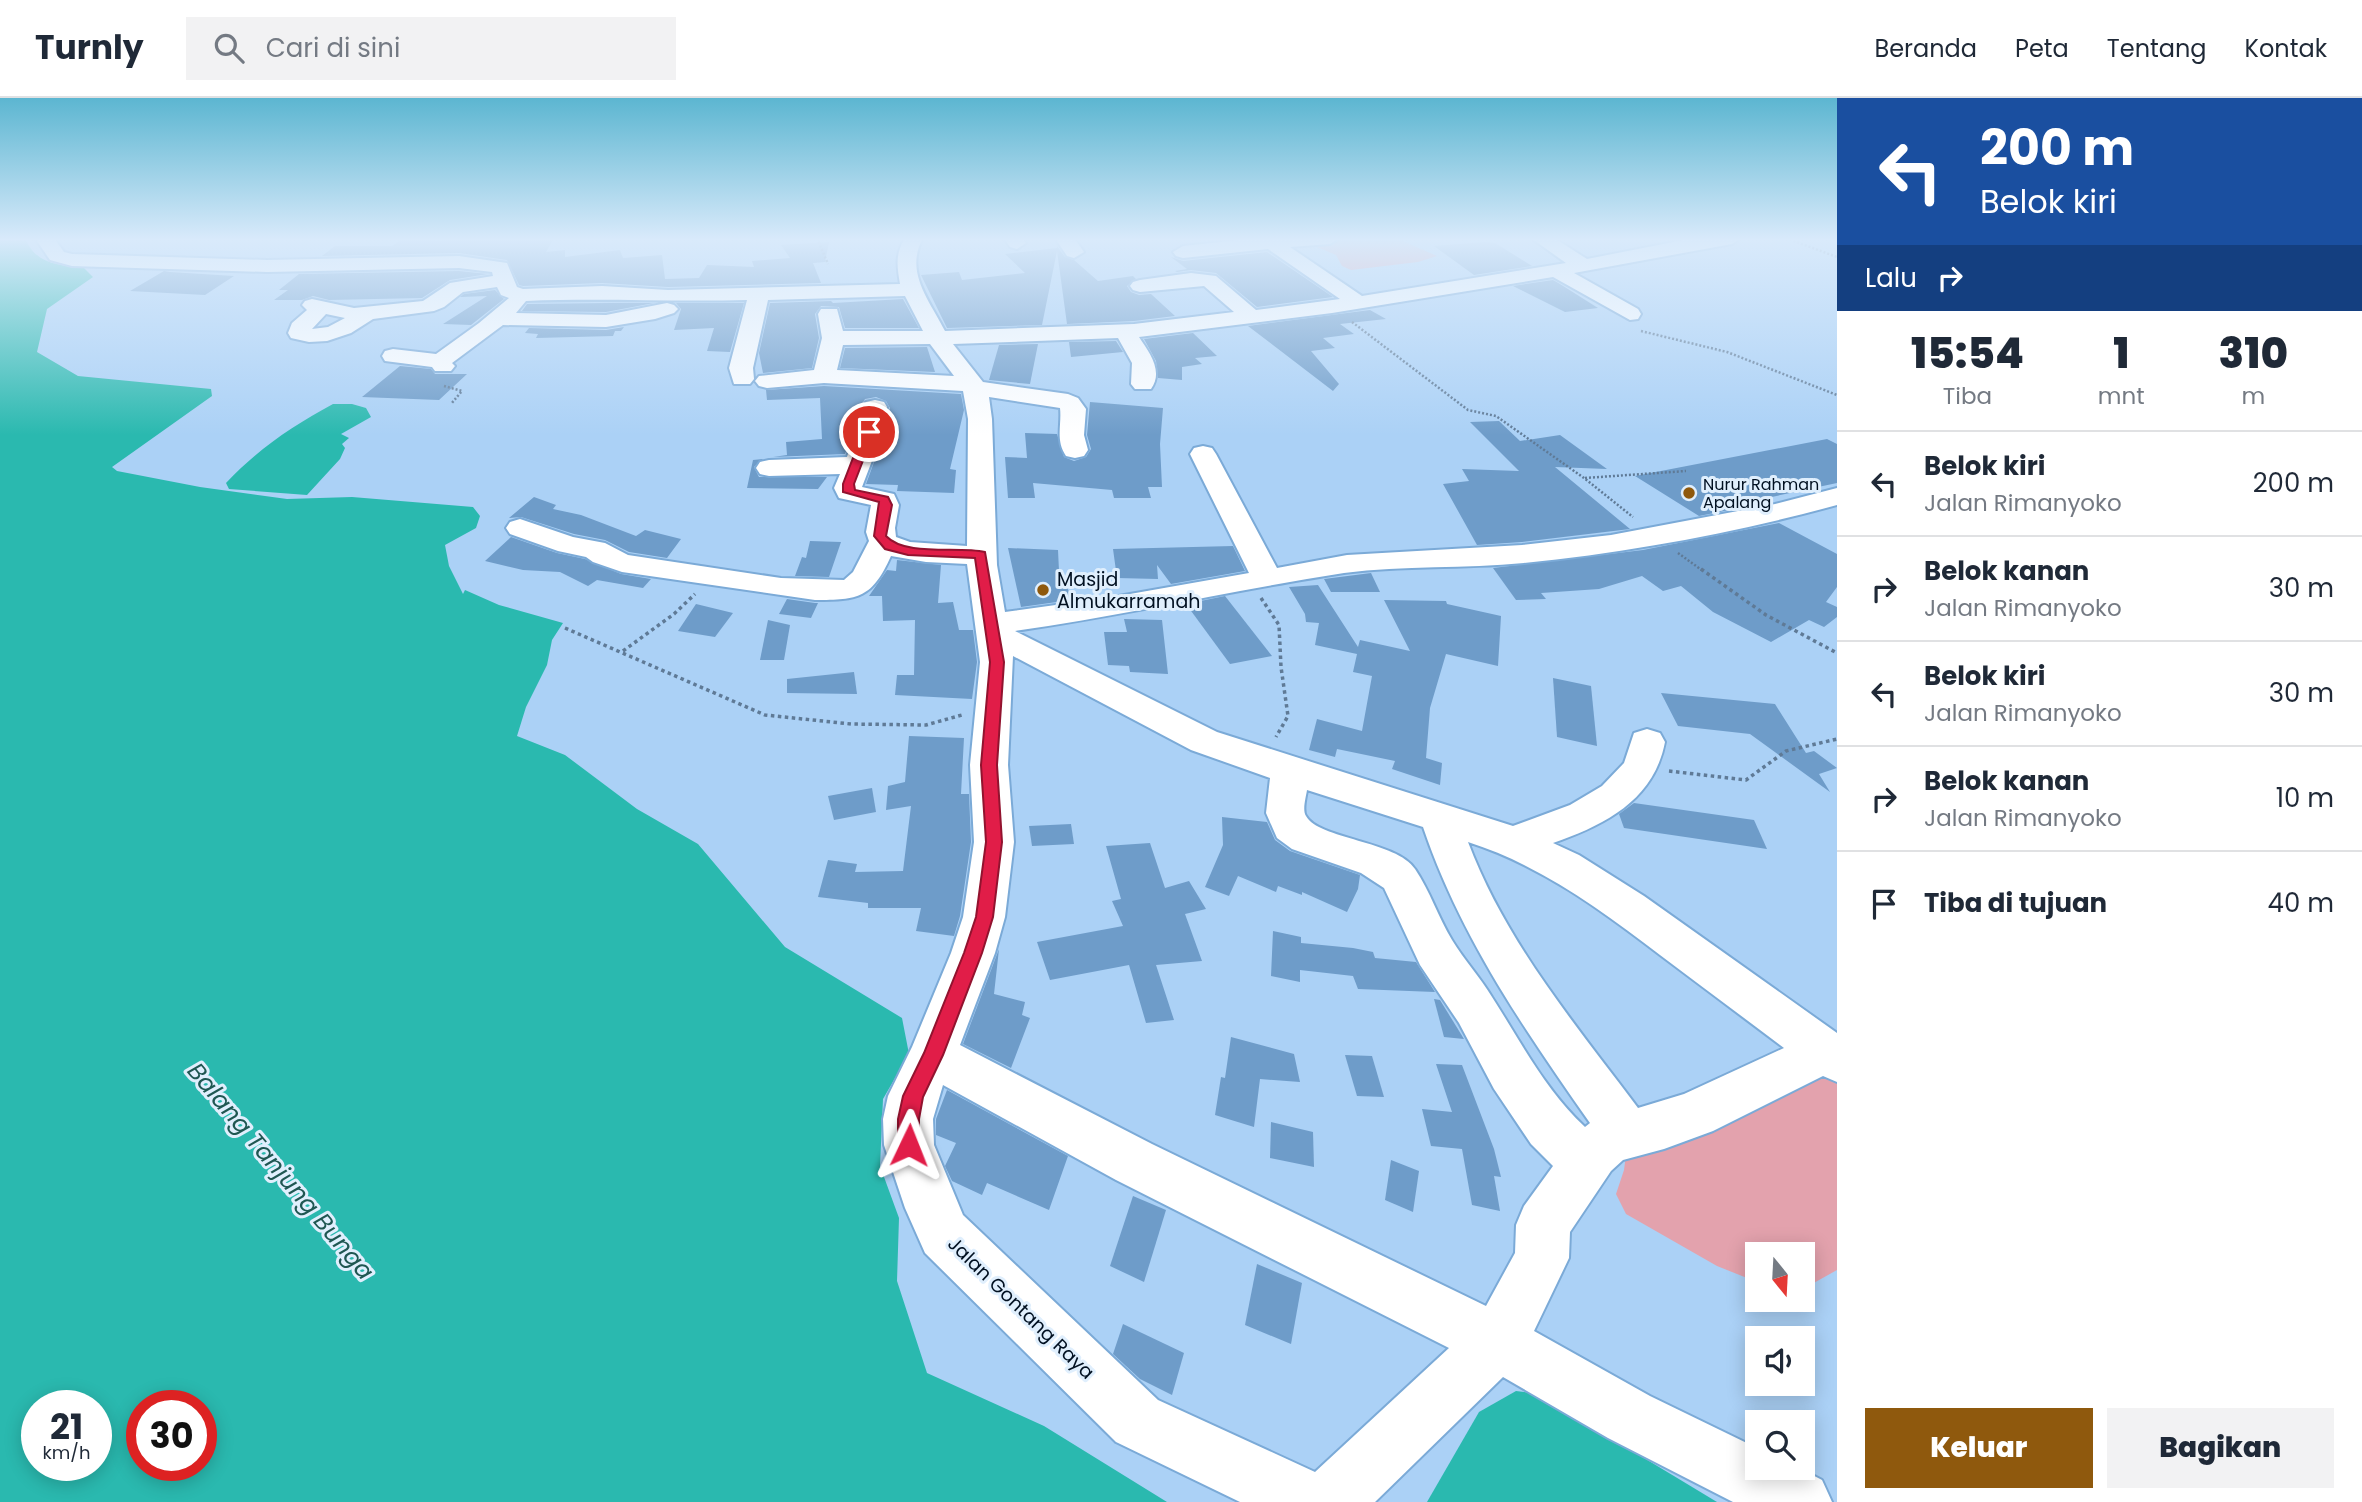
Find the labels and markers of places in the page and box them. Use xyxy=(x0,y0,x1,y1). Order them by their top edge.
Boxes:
pin xyxy=(839,402,899,462)
place label: Nurur Rahman Apalang xyxy=(1703,473,1819,514)
marker: Nurur Rahman Apalang xyxy=(1681,485,1697,501)
place label: Masjid Almukarramah xyxy=(1057,566,1200,615)
marker: Masjid Almukarramah xyxy=(1035,582,1051,598)

